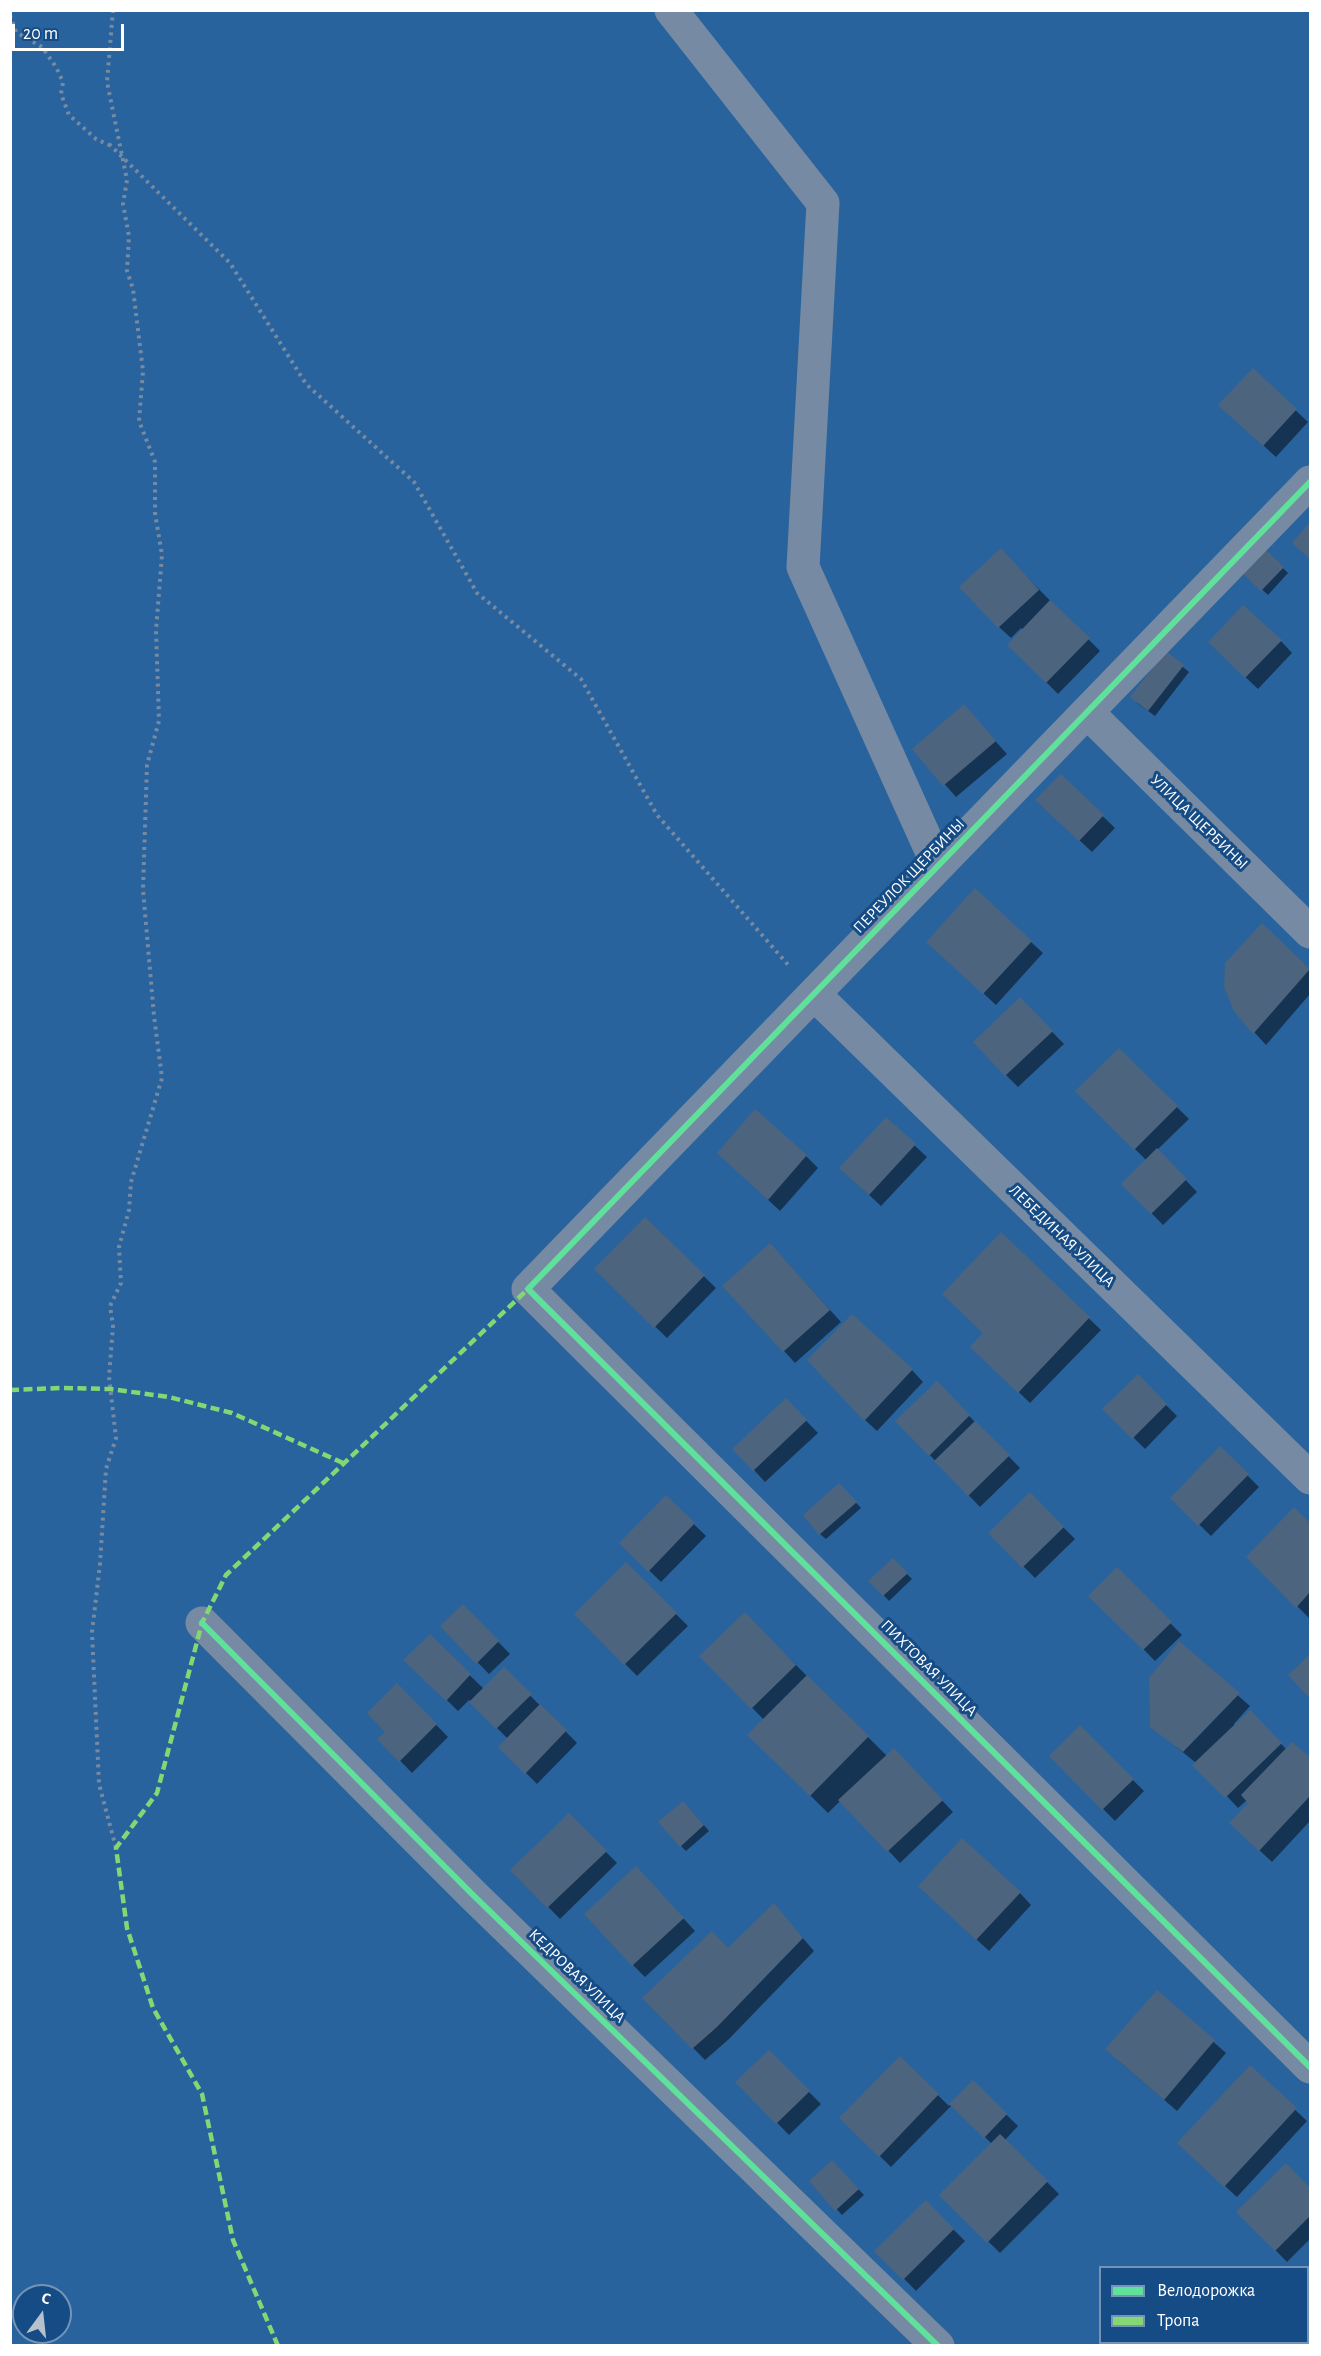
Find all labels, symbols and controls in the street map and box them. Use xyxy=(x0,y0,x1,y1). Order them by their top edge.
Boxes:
scale bar xyxy=(15,12,128,50)
text: 20 m xyxy=(23,25,58,43)
street label: УЛИЦА ЩЕРБИНЫ xyxy=(1146,771,1252,873)
street label: ПЕРЕУЛОК ЩЕРБИНЫ xyxy=(849,815,969,937)
street label: ЛЕБЕДИНАЯ УЛИЦА xyxy=(1005,1181,1119,1291)
street label: ПИХТОВАЯ УЛИЦА xyxy=(877,1616,981,1720)
street label: КЕДРОВАЯ УЛИЦА xyxy=(525,1925,629,2027)
legend xyxy=(1099,2266,1309,2344)
text: Велодорожка xyxy=(1157,2282,1255,2300)
north arrow xyxy=(12,2284,72,2344)
text: С xyxy=(40,2290,52,2307)
text: Тропа xyxy=(1157,2312,1200,2330)

